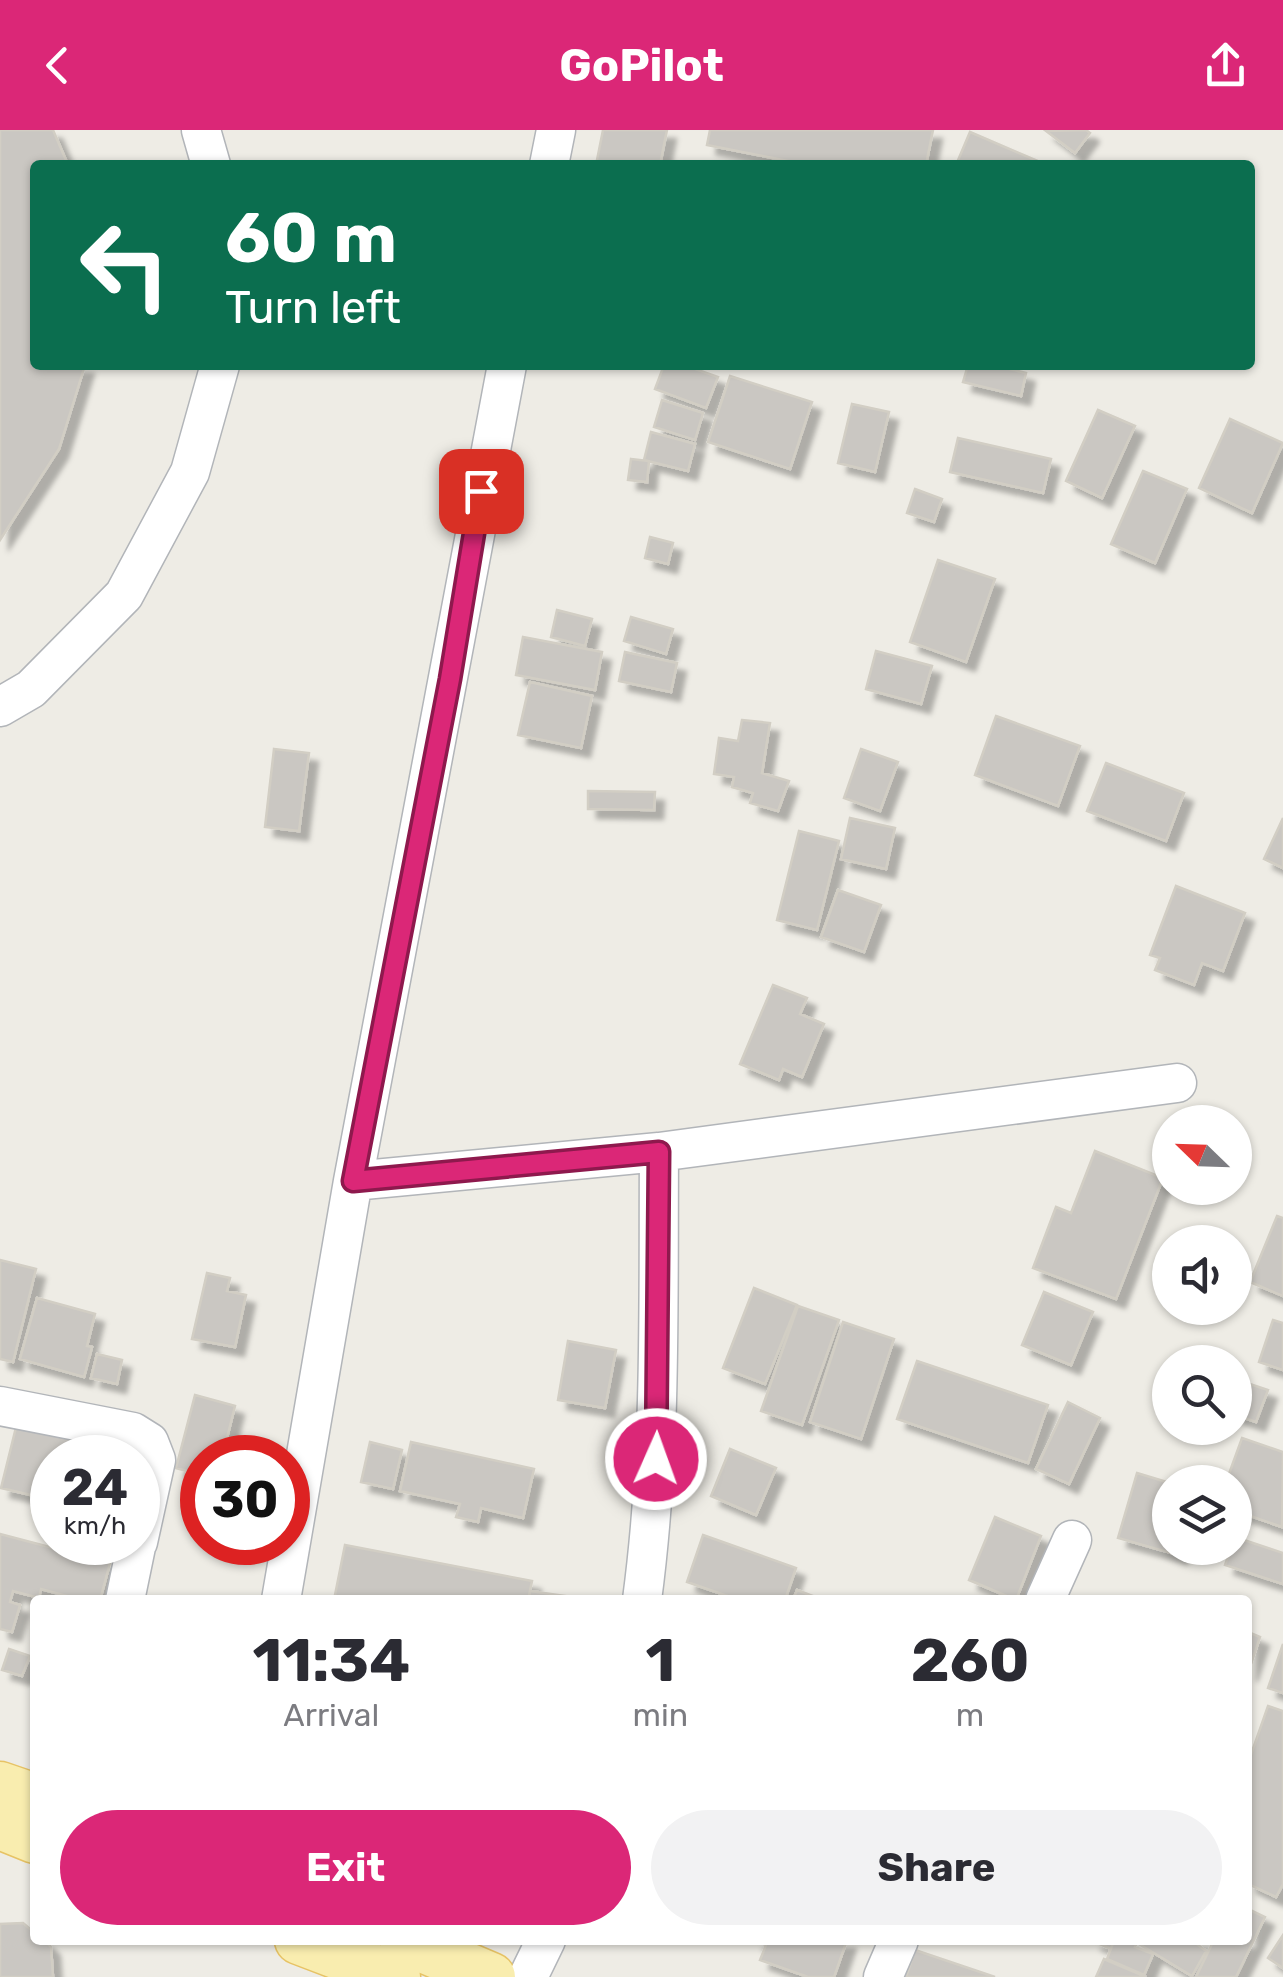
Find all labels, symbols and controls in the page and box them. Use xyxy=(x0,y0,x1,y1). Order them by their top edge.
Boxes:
icon: back xyxy=(30,38,85,93)
icon: share xyxy=(1198,38,1253,93)
text: GoPilot xyxy=(559,39,724,92)
text: 60 m xyxy=(225,197,397,280)
icon: left xyxy=(60,200,190,330)
text: Turn left xyxy=(225,281,401,334)
pin xyxy=(439,449,524,534)
icon: arrive xyxy=(454,464,509,519)
north arrow xyxy=(1152,1105,1252,1205)
map controls xyxy=(1152,1105,1252,1565)
button: sound xyxy=(1152,1225,1252,1325)
button: search xyxy=(1152,1345,1252,1445)
position arrow xyxy=(604,1407,708,1511)
speed limit sign: 30 xyxy=(180,1435,310,1565)
text: 24 xyxy=(62,1458,128,1518)
button: layers xyxy=(1152,1465,1252,1565)
text: km/h xyxy=(64,1511,126,1540)
text: 11:34 xyxy=(252,1625,410,1696)
text: 1 xyxy=(645,1625,675,1696)
text: 260 xyxy=(911,1625,1030,1696)
text: Arrival xyxy=(283,1696,379,1734)
text: min xyxy=(633,1696,688,1734)
text: m xyxy=(956,1696,984,1734)
button: Exit xyxy=(60,1810,631,1925)
button: Share xyxy=(651,1810,1222,1925)

